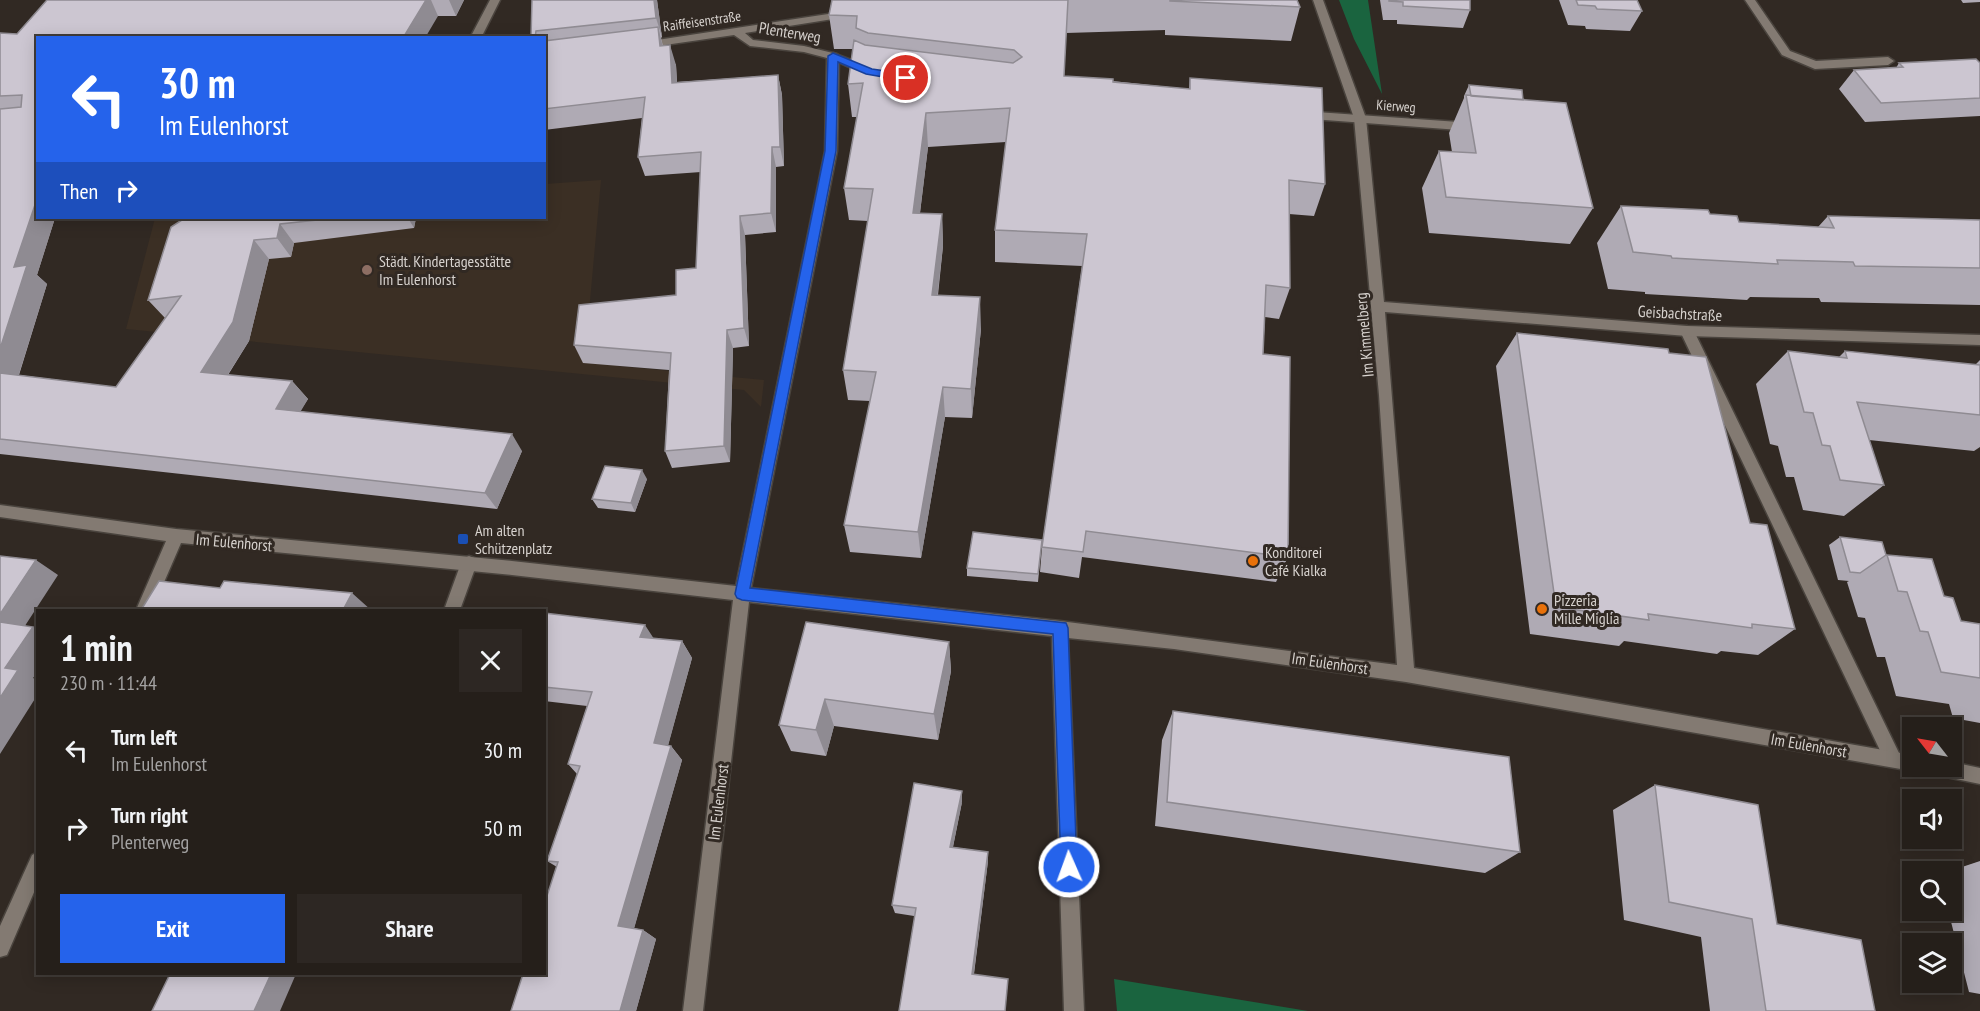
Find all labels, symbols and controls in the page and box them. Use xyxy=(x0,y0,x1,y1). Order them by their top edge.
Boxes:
street label: Raiffeisenstraße xyxy=(662,7,742,35)
street label: Plenterweg xyxy=(758,17,822,47)
pin xyxy=(880,52,931,103)
text: 30 m xyxy=(159,55,236,110)
icon: left xyxy=(60,60,138,138)
icon: arrive xyxy=(889,61,922,94)
street label: Kierweg xyxy=(1376,96,1416,116)
text: Im Eulenhorst xyxy=(159,108,289,142)
icon: right xyxy=(110,174,143,207)
text: Then xyxy=(60,177,98,205)
place label: Städt. Kindertagesstätte Im Eulenhorst xyxy=(379,251,511,289)
marker: Städt. Kindertagesstätte Im Eulenhorst xyxy=(360,263,374,277)
street label: Im Kimmelberg xyxy=(1350,292,1378,378)
street label: Geisbachstraße xyxy=(1637,301,1723,325)
place label: Am alten Schützenplatz xyxy=(475,520,553,558)
street label: Im Eulenhorst xyxy=(195,529,274,555)
marker: Am alten Schützenplatz xyxy=(456,532,470,546)
place label: Konditorei Café Kialka xyxy=(1265,542,1327,580)
marker: Konditorei Café Kialka xyxy=(1246,554,1260,568)
place label: Pizzeria Mille Miglia xyxy=(1554,590,1619,628)
marker: Pizzeria Mille Miglia xyxy=(1535,602,1549,616)
text: 1 min xyxy=(60,624,133,671)
button: close xyxy=(459,629,522,692)
street label: Im Eulenhorst xyxy=(1291,648,1370,678)
text: 230 m · 11:44 xyxy=(60,670,157,696)
north arrow xyxy=(1902,717,1962,777)
map controls xyxy=(1902,717,1962,993)
text: Turn left xyxy=(111,723,177,751)
street label: Im Eulenhorst xyxy=(1769,728,1849,762)
icon: left xyxy=(60,734,93,767)
text: 30 m xyxy=(483,736,522,764)
text: Im Eulenhorst xyxy=(111,751,207,777)
street label: Im Eulenhorst xyxy=(703,762,733,841)
button: sound xyxy=(1902,789,1962,849)
text: Turn right xyxy=(111,801,188,829)
icon: right xyxy=(60,812,93,845)
text: 50 m xyxy=(483,814,522,842)
text: Plenterweg xyxy=(111,829,189,855)
position arrow xyxy=(1037,835,1101,899)
button: search xyxy=(1902,861,1962,921)
button: Exit xyxy=(60,894,285,963)
button: Share xyxy=(297,894,522,963)
button: layers xyxy=(1902,933,1962,993)

